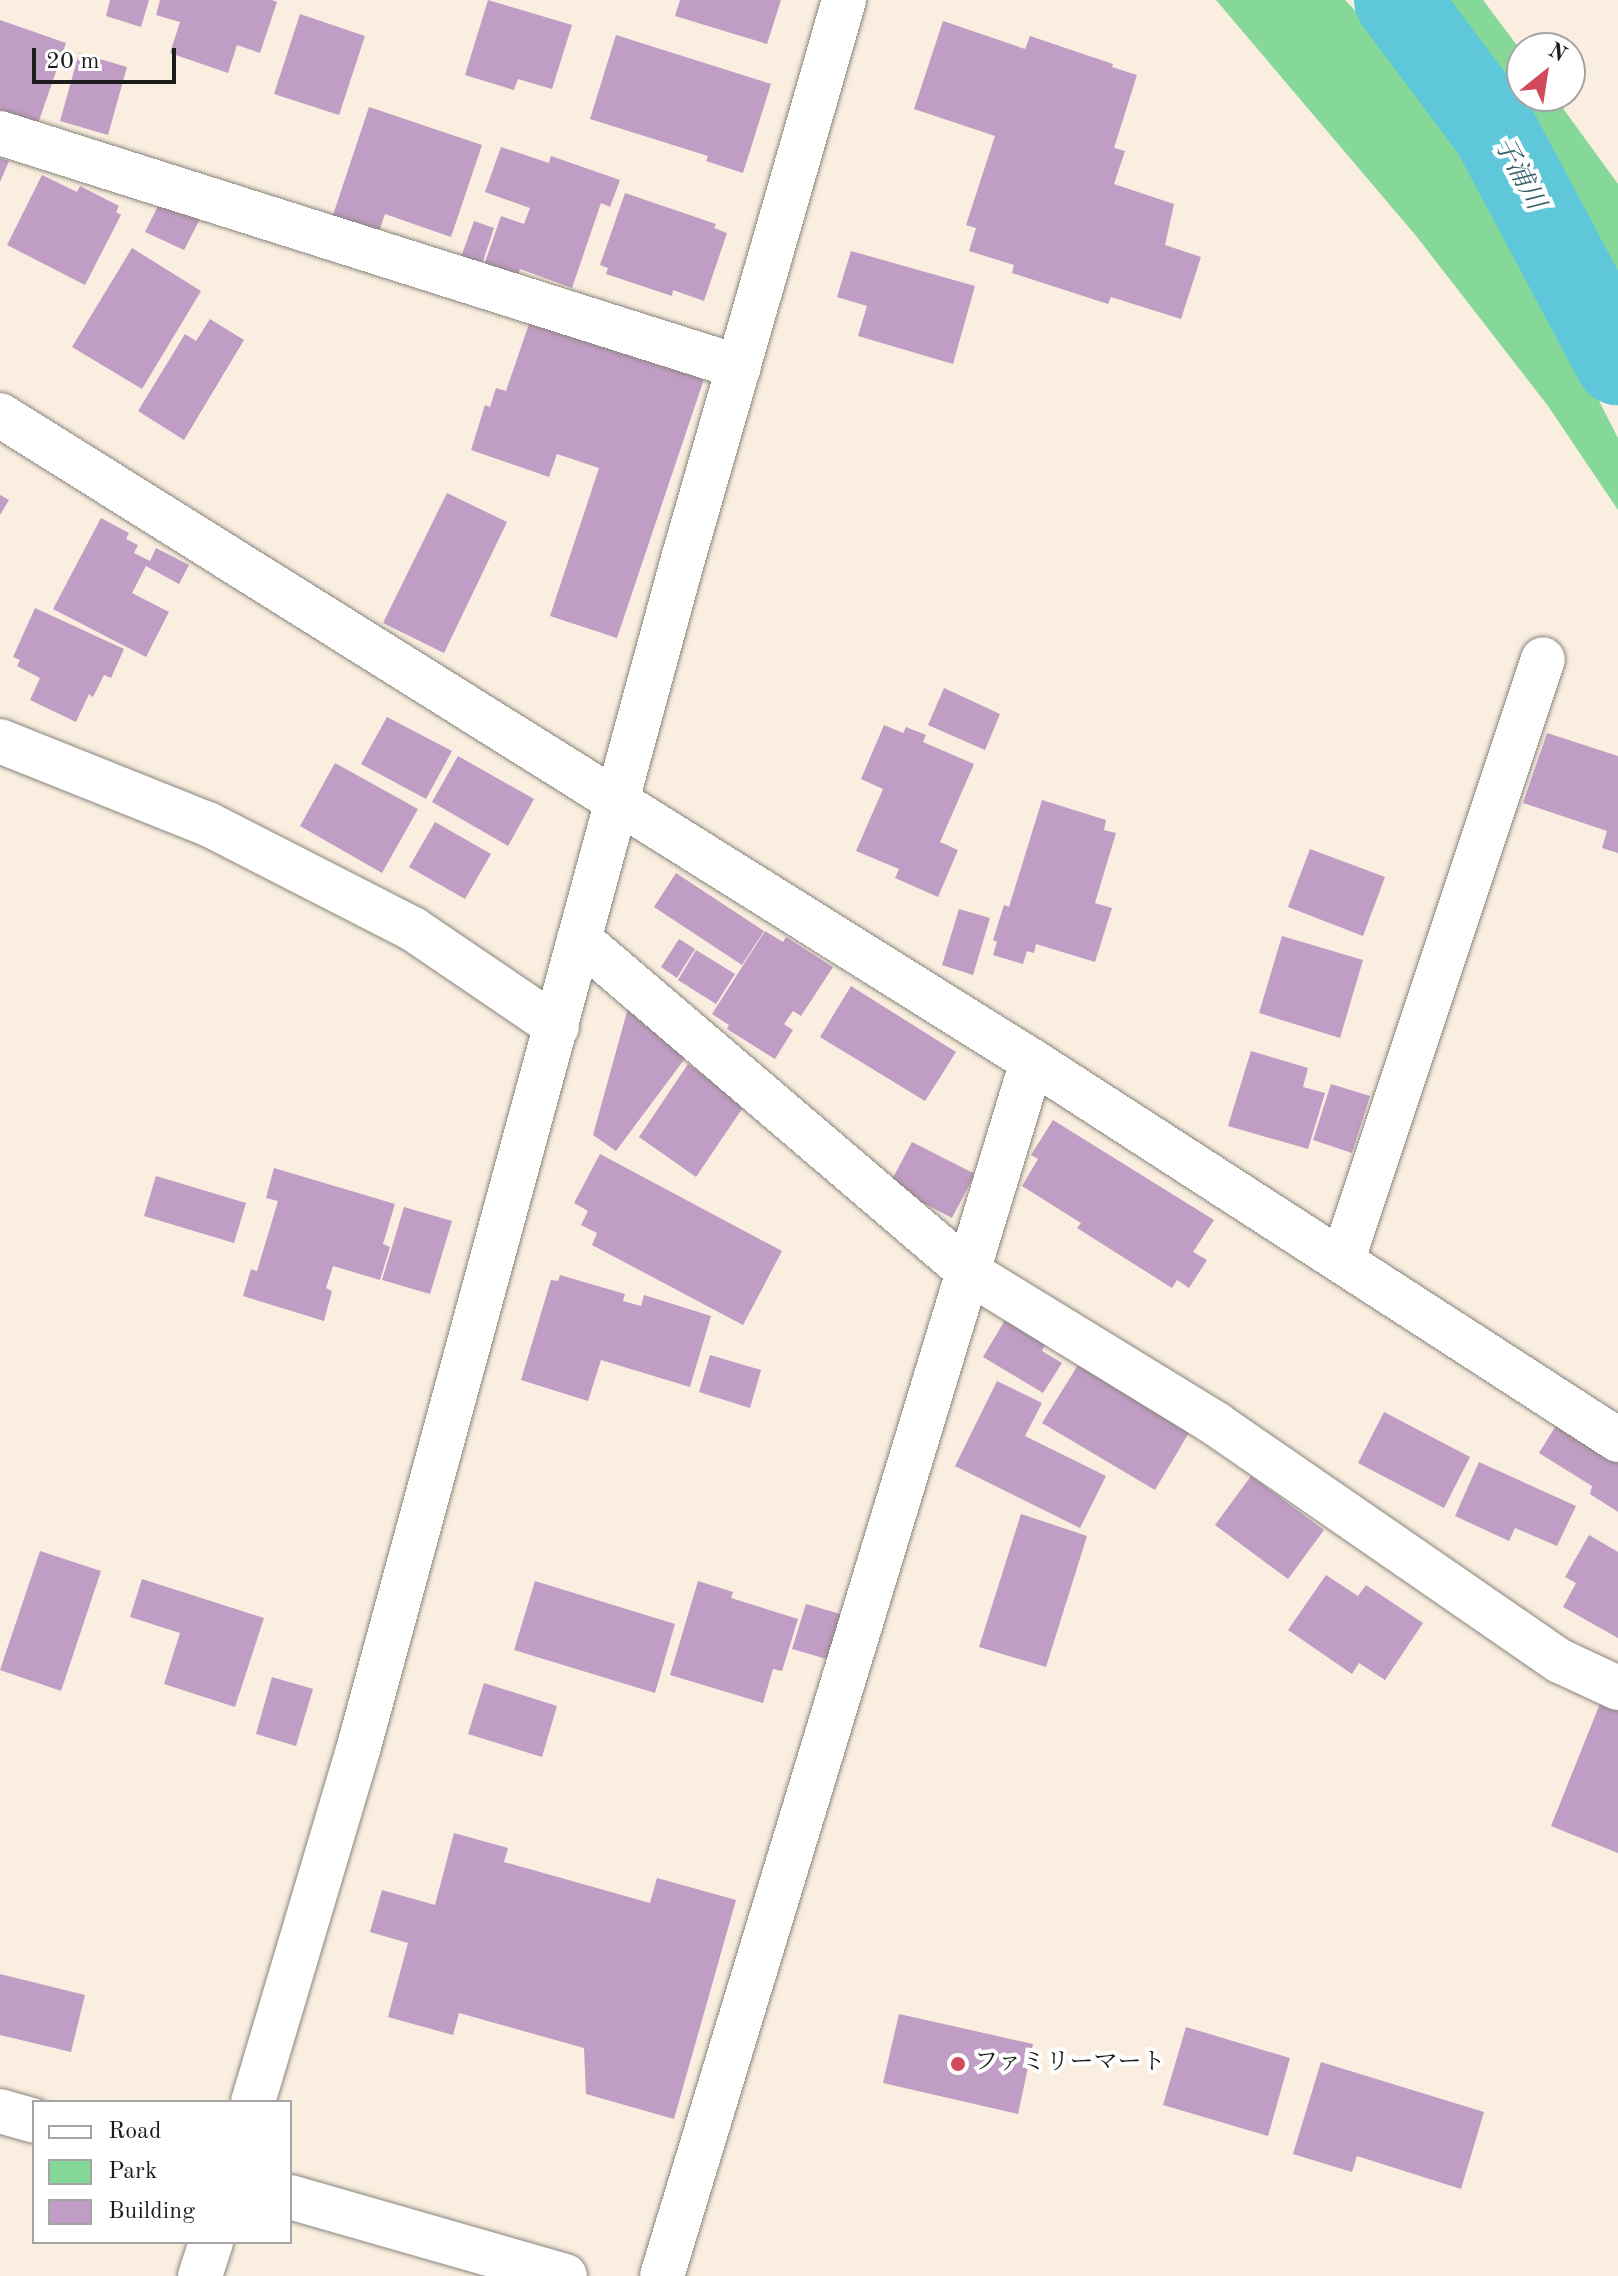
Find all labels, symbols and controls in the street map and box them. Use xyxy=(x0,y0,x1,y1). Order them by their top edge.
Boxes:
scale bar xyxy=(36,32,180,82)
north arrow xyxy=(1506,32,1586,112)
text: N xyxy=(1544,39,1570,67)
text: 20 m xyxy=(46,50,100,74)
water label: 子浦川 xyxy=(1486,132,1550,216)
place label: ファミリーマート xyxy=(974,2050,1166,2078)
marker: ファミリーマート xyxy=(949,2055,967,2073)
legend xyxy=(32,2100,292,2244)
text: Road xyxy=(108,2120,161,2144)
text: Park xyxy=(108,2160,157,2184)
text: Building xyxy=(108,2200,195,2224)

